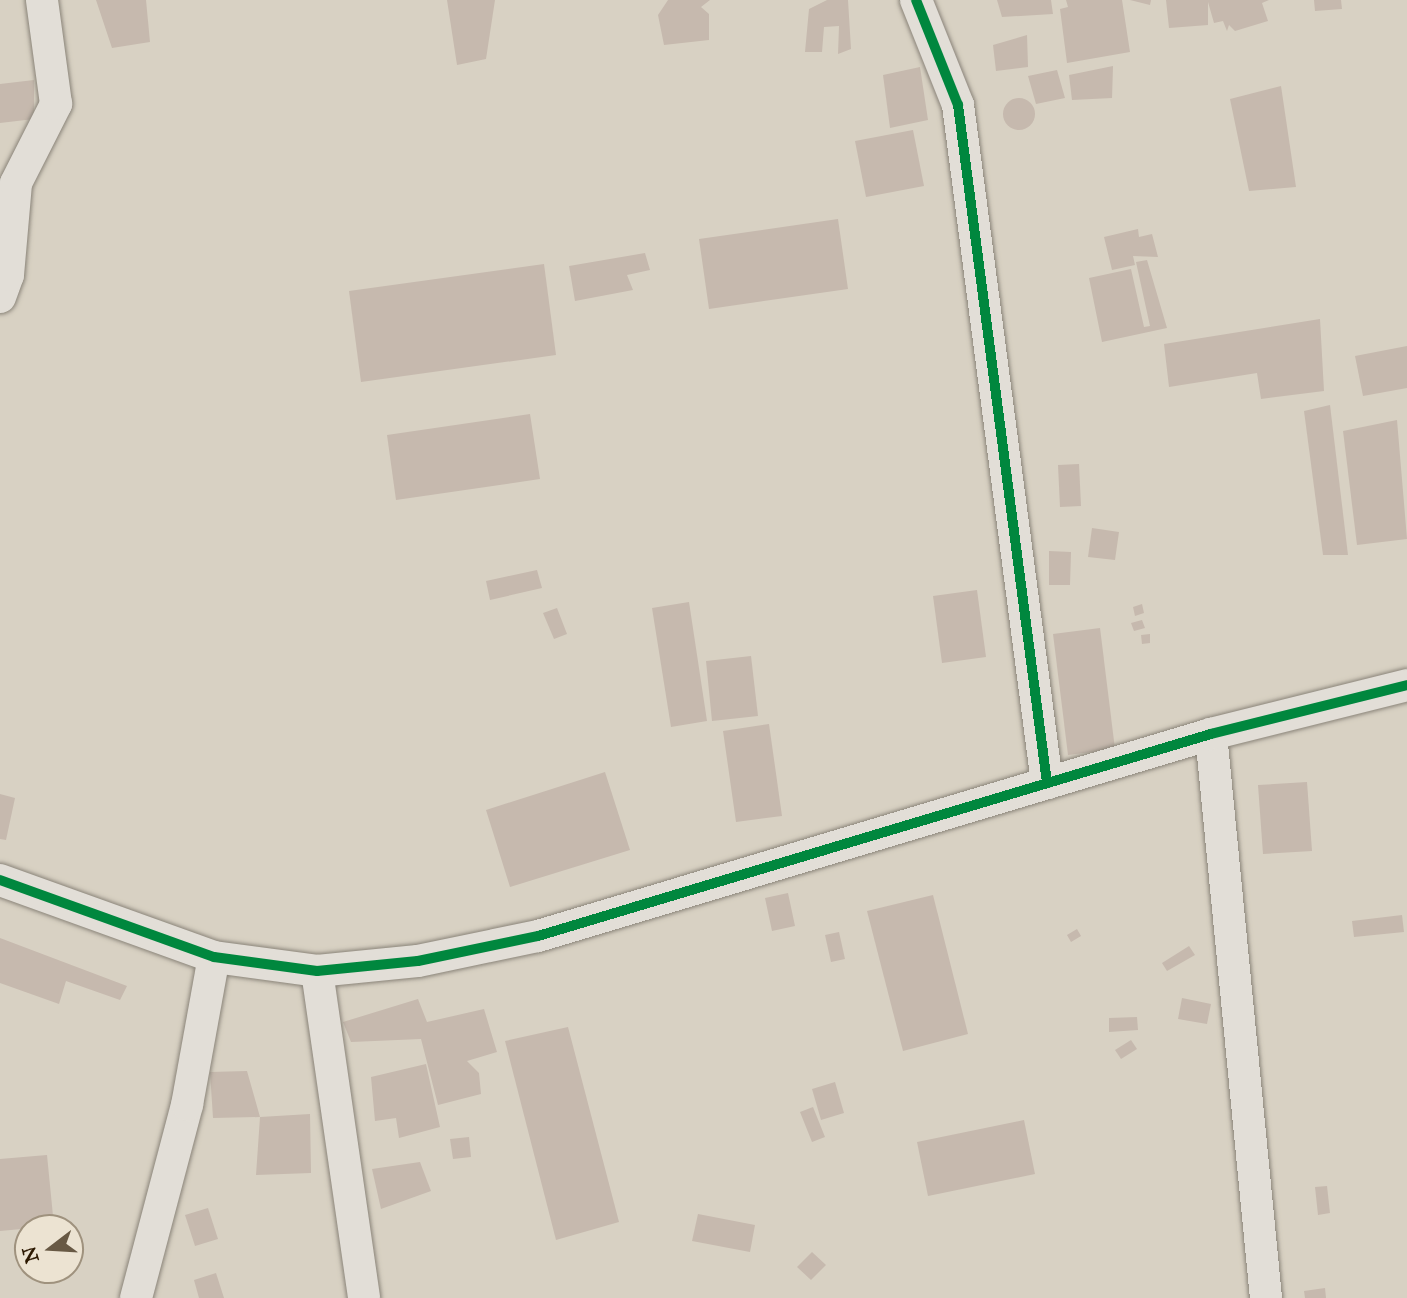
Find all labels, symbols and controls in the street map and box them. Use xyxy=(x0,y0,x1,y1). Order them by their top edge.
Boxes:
north arrow xyxy=(14,1214,84,1284)
text: N xyxy=(17,1244,44,1266)

